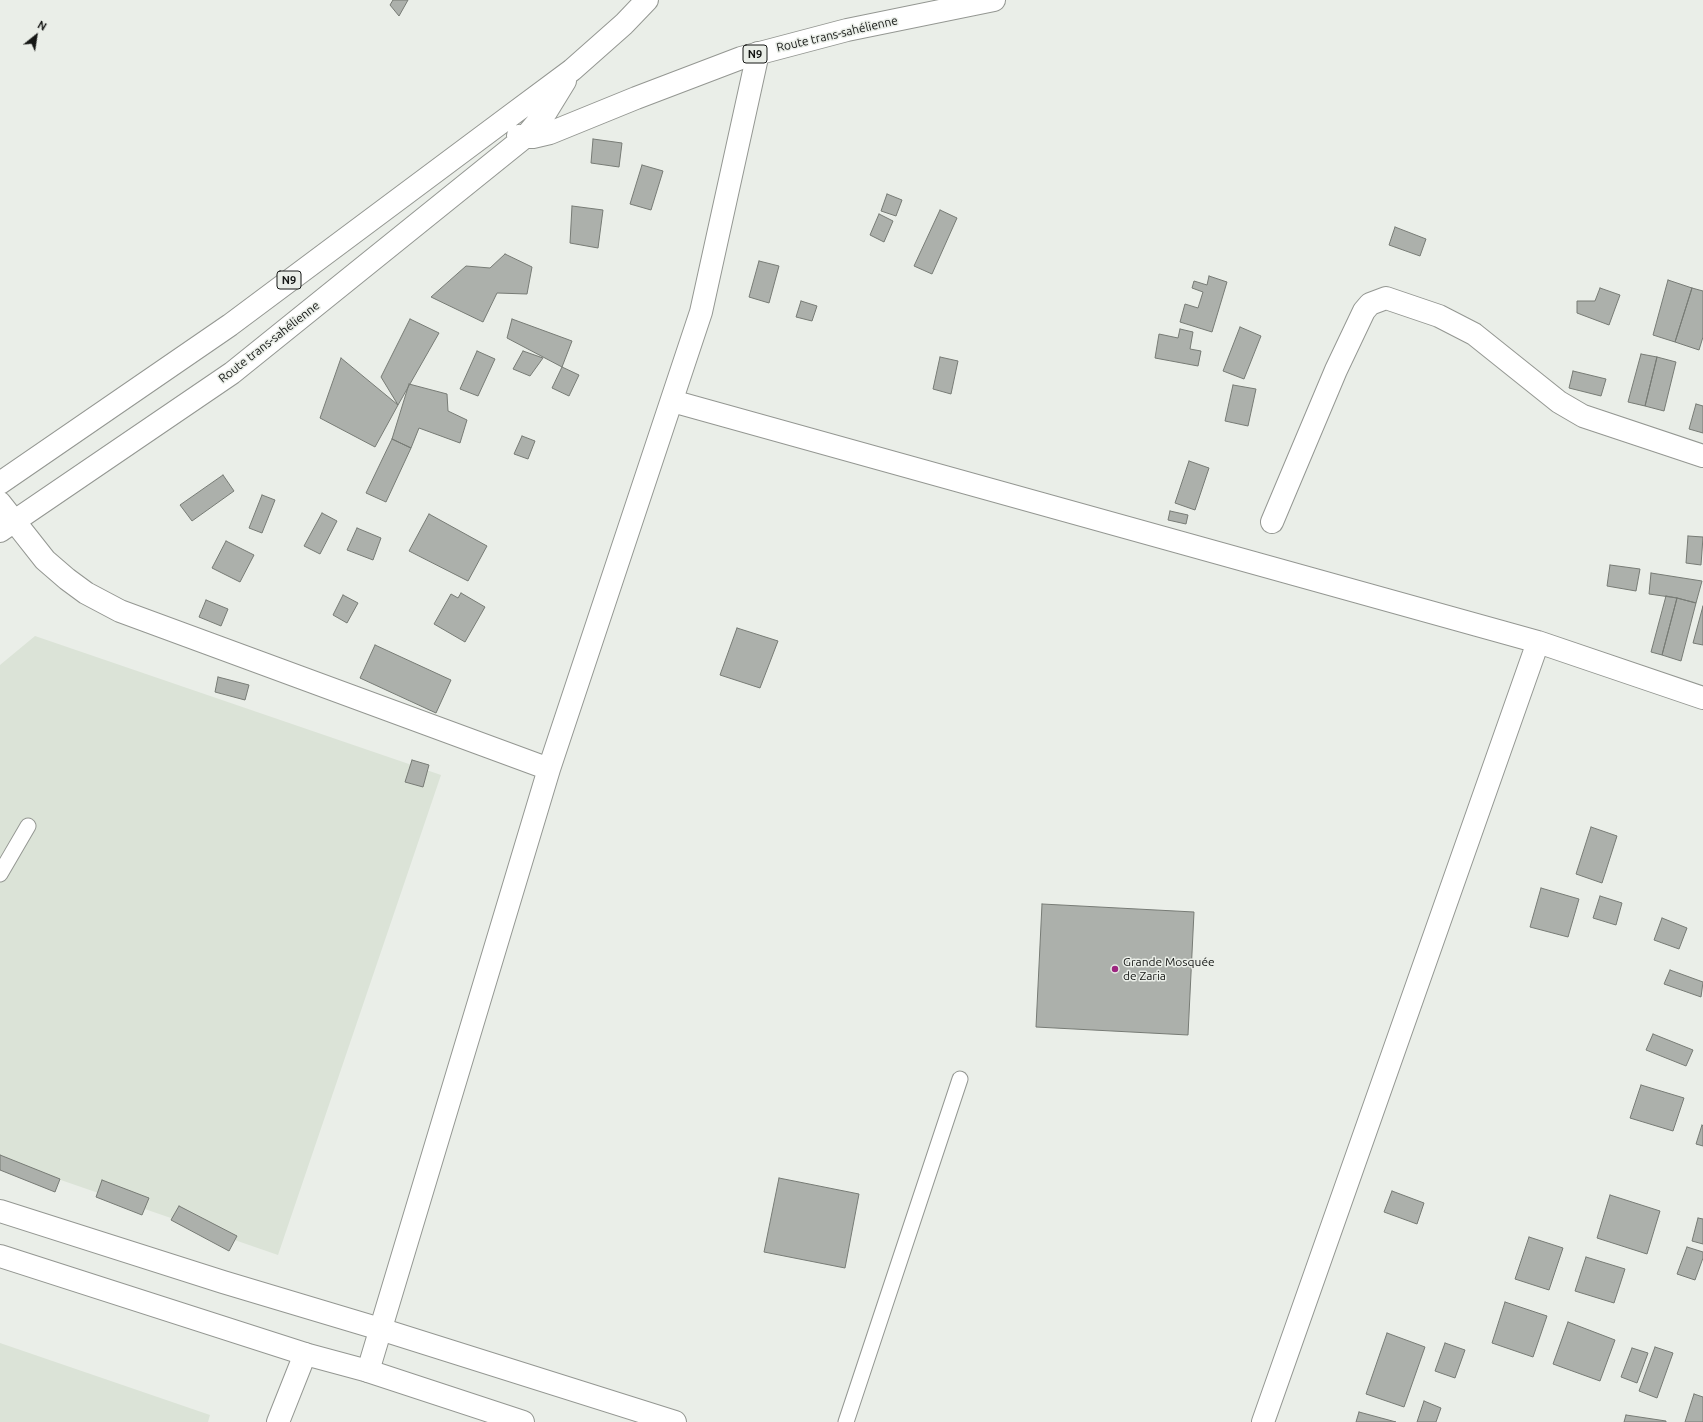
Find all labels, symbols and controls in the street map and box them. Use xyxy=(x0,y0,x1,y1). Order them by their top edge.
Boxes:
street label: Route trans-sahélienne xyxy=(775,13,899,55)
north arrow xyxy=(16,16,56,56)
text: N xyxy=(35,18,49,33)
road number: N9 xyxy=(743,45,767,63)
road number: N9 xyxy=(277,271,301,289)
street label: Route trans-sahélienne xyxy=(216,298,322,386)
place label: Grande Mosquée de Zaria xyxy=(1123,955,1215,983)
marker: Grande Mosquée de Zaria xyxy=(1110,964,1120,974)

